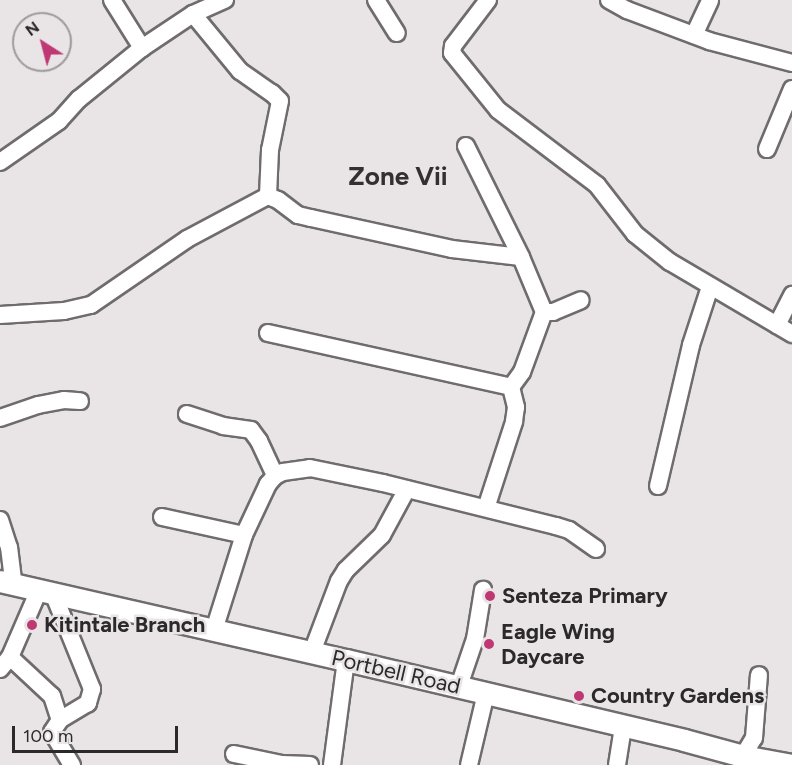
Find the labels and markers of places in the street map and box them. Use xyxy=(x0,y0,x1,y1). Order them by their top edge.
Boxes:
place label: Senteza Primary xyxy=(502,583,668,609)
marker: Senteza Primary xyxy=(483,589,497,603)
place label: Kitintale Branch xyxy=(44,612,205,638)
marker: Kitintale Branch xyxy=(25,618,39,632)
place label: Eagle Wing Daycare xyxy=(501,618,615,670)
marker: Eagle Wing Daycare xyxy=(482,637,496,651)
place label: Country Gardens xyxy=(591,683,764,709)
marker: Country Gardens xyxy=(572,689,586,703)

